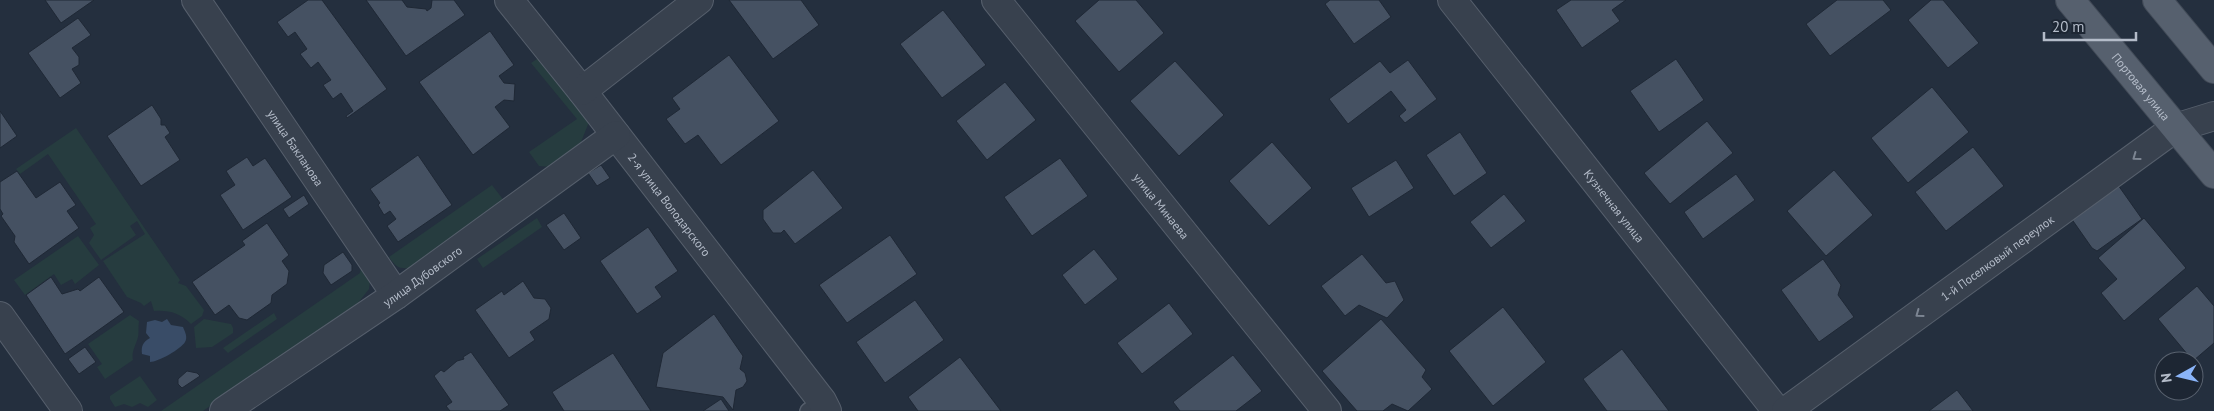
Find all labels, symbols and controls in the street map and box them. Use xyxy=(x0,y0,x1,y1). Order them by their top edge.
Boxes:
scale bar xyxy=(2044,10,2136,42)
text: 20 m xyxy=(2052,17,2085,36)
street label: Портовая улица xyxy=(2109,49,2174,123)
street label: улица Бакланова xyxy=(265,106,327,189)
street label: 2-я улица Володарского xyxy=(625,150,714,259)
one-way arrow xyxy=(2132,151,2142,160)
street label: Кузнечная улица xyxy=(1581,166,1648,245)
street label: улица Минаева xyxy=(1131,170,1193,242)
street label: 1-й Поселковый переулок xyxy=(1937,211,2057,304)
street label: улица Дубовского xyxy=(380,242,465,309)
one-way arrow xyxy=(1916,308,1925,317)
north arrow xyxy=(2154,351,2204,401)
text: N xyxy=(2157,372,2176,384)

